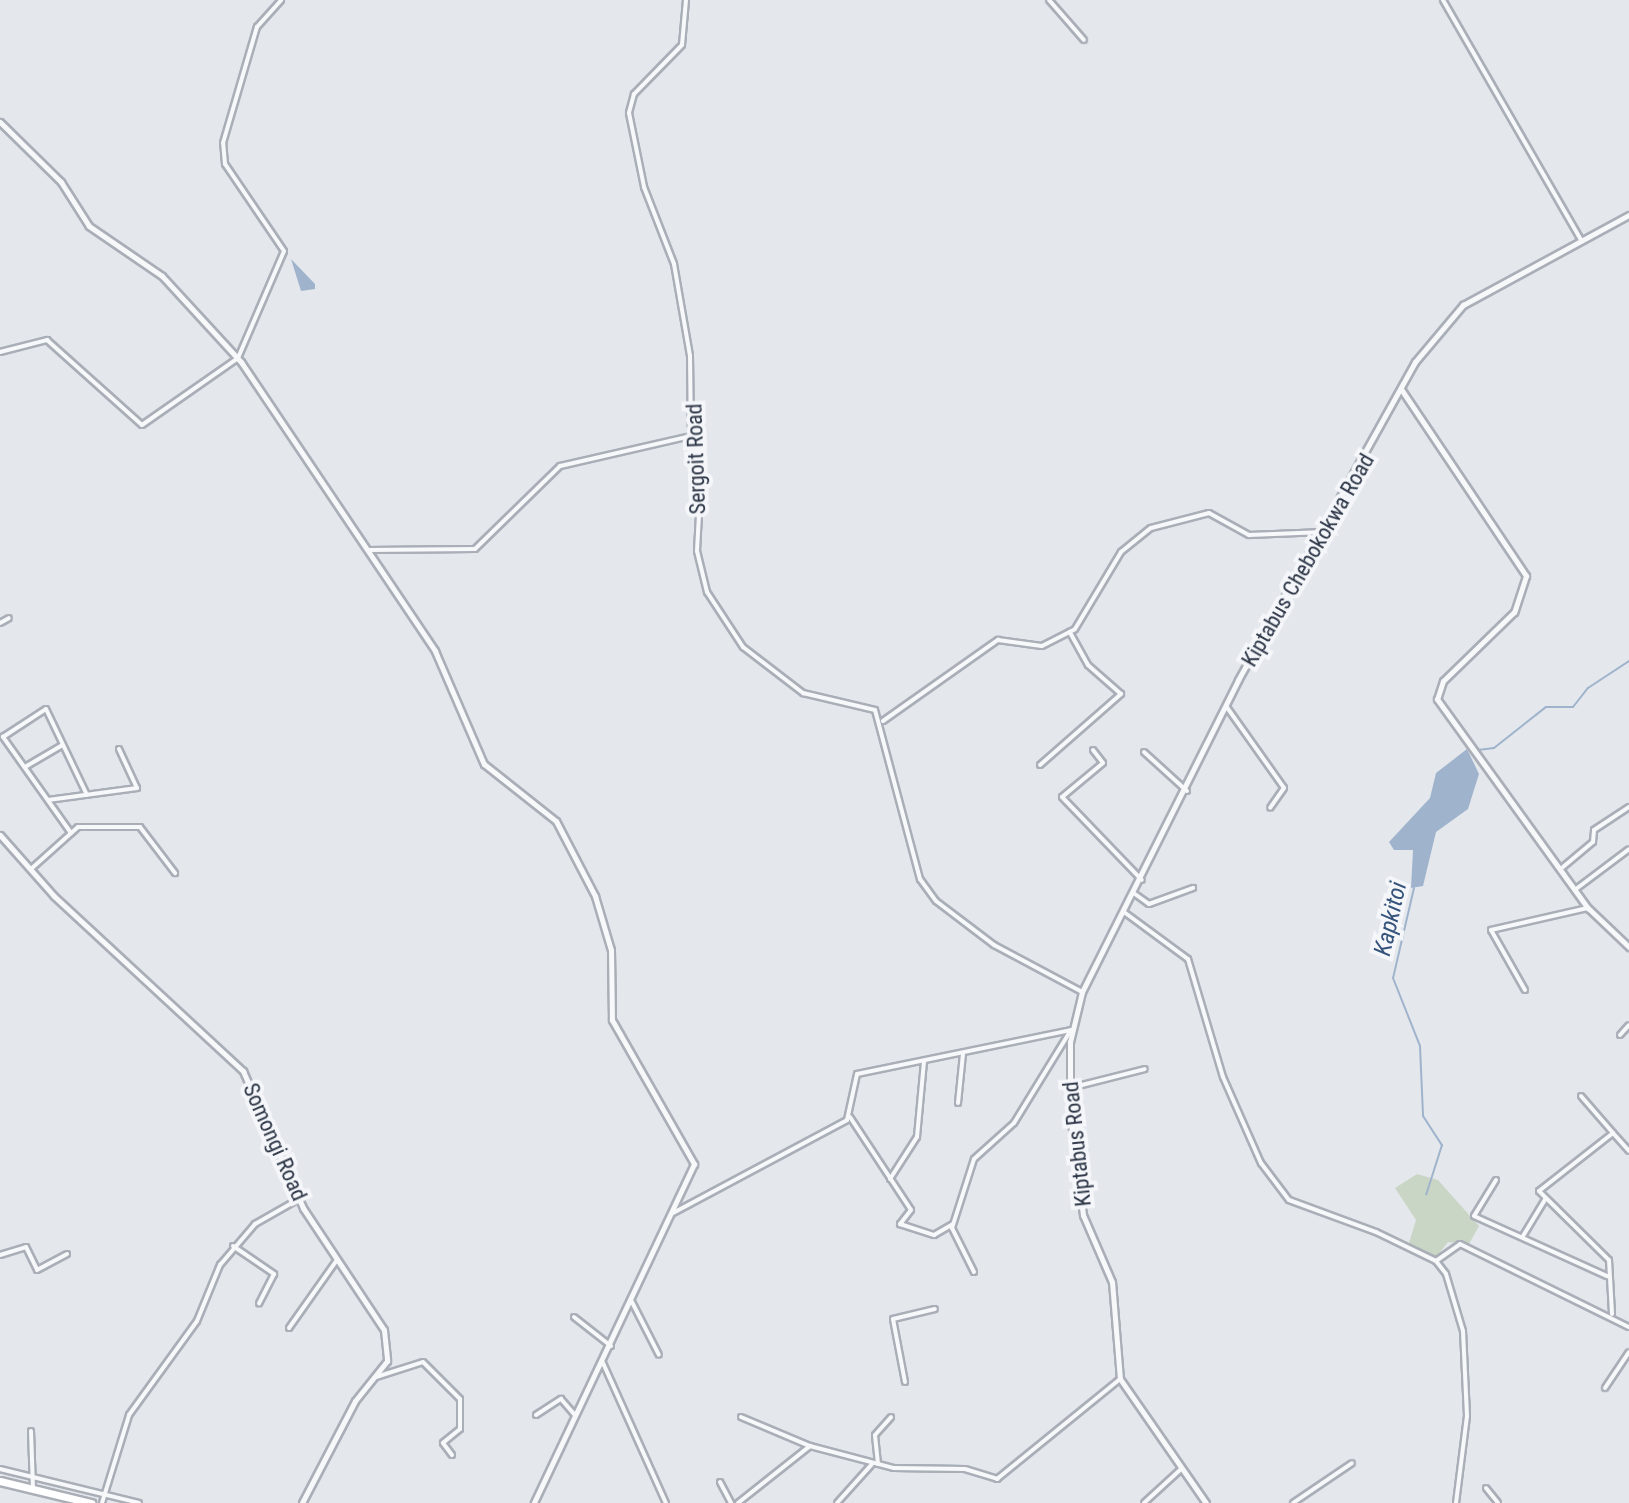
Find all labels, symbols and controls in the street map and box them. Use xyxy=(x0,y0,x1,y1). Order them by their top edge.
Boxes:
street label: Sergoit Road xyxy=(681,403,711,515)
street label: Kiptabus Chebokokwa Road xyxy=(1236,449,1380,671)
water label: Kapkitoi xyxy=(1369,879,1413,959)
street label: Somongi Road xyxy=(237,1079,313,1205)
street label: Kiptabus Road xyxy=(1057,1080,1097,1208)

